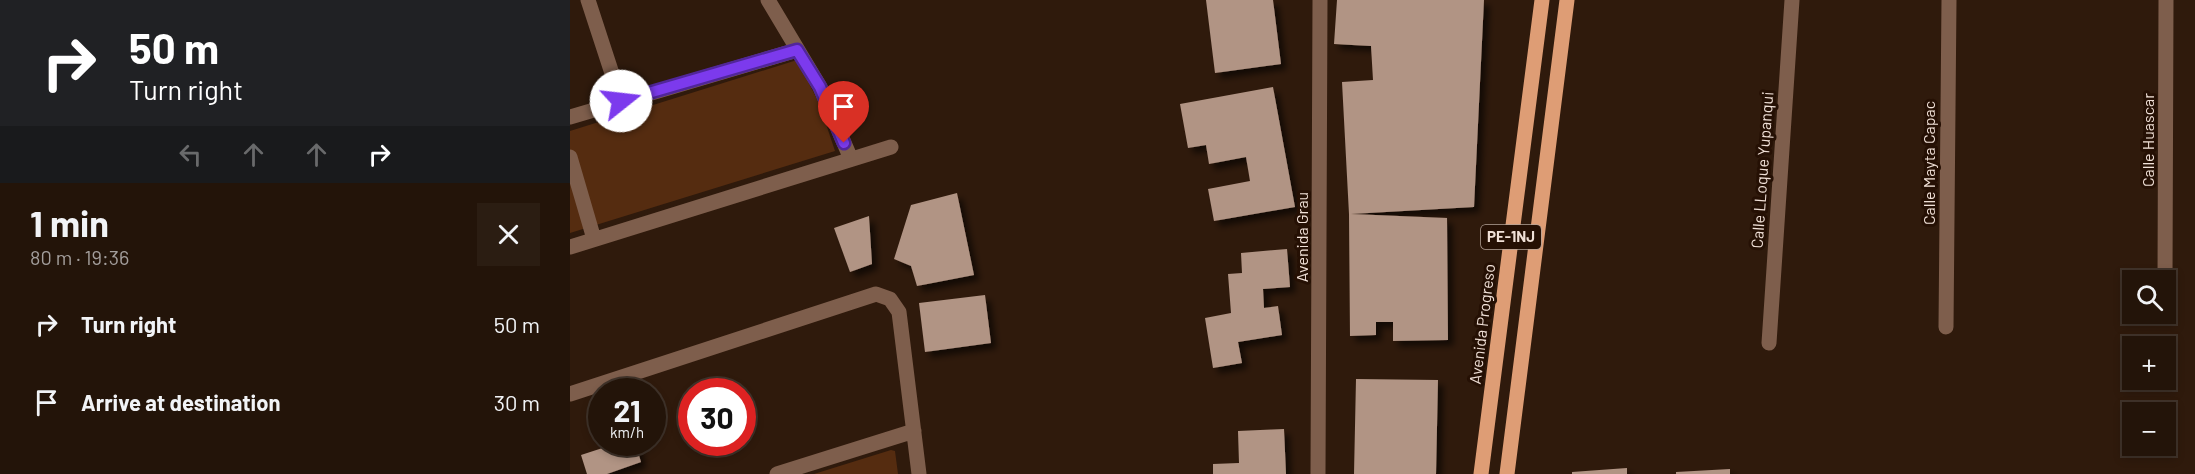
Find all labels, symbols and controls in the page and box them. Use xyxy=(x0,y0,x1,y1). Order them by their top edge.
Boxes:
text: 50 m xyxy=(129,22,219,72)
icon: right xyxy=(30,24,108,102)
position arrow xyxy=(589,69,653,133)
text: Turn right xyxy=(129,73,243,105)
pin xyxy=(818,81,869,143)
icon: arrive xyxy=(827,90,860,123)
street label: Calle LLoque Yupanqui xyxy=(1747,91,1776,249)
street label: Calle Huascar xyxy=(2138,93,2157,187)
street label: Calle Mayta Capac xyxy=(1919,101,1938,225)
icon: left xyxy=(174,138,207,171)
icon: ahead xyxy=(237,138,270,171)
icon: ahead xyxy=(300,138,333,171)
icon: right xyxy=(363,138,396,171)
street label: Avenida Grau xyxy=(1292,192,1311,282)
text: 1 min xyxy=(30,201,109,244)
button: close xyxy=(477,203,540,266)
road number: PE-1NJ xyxy=(1481,225,1541,249)
text: 80 m · 19:36 xyxy=(30,245,129,269)
street label: Avenida Progreso xyxy=(1465,263,1498,385)
map controls xyxy=(2122,270,2176,456)
button: search xyxy=(2122,270,2176,324)
icon: right xyxy=(30,308,63,341)
text: Turn right xyxy=(81,311,176,337)
text: 50 m xyxy=(494,311,540,337)
button: + xyxy=(2122,336,2176,390)
speed limit sign: 30 xyxy=(678,378,756,456)
icon: arrive xyxy=(30,386,63,419)
text: Arrive at destination xyxy=(81,389,280,415)
text: 30 m xyxy=(494,389,540,415)
text: 21 xyxy=(613,392,641,428)
button: − xyxy=(2122,402,2176,456)
text: km/h xyxy=(610,423,644,441)

